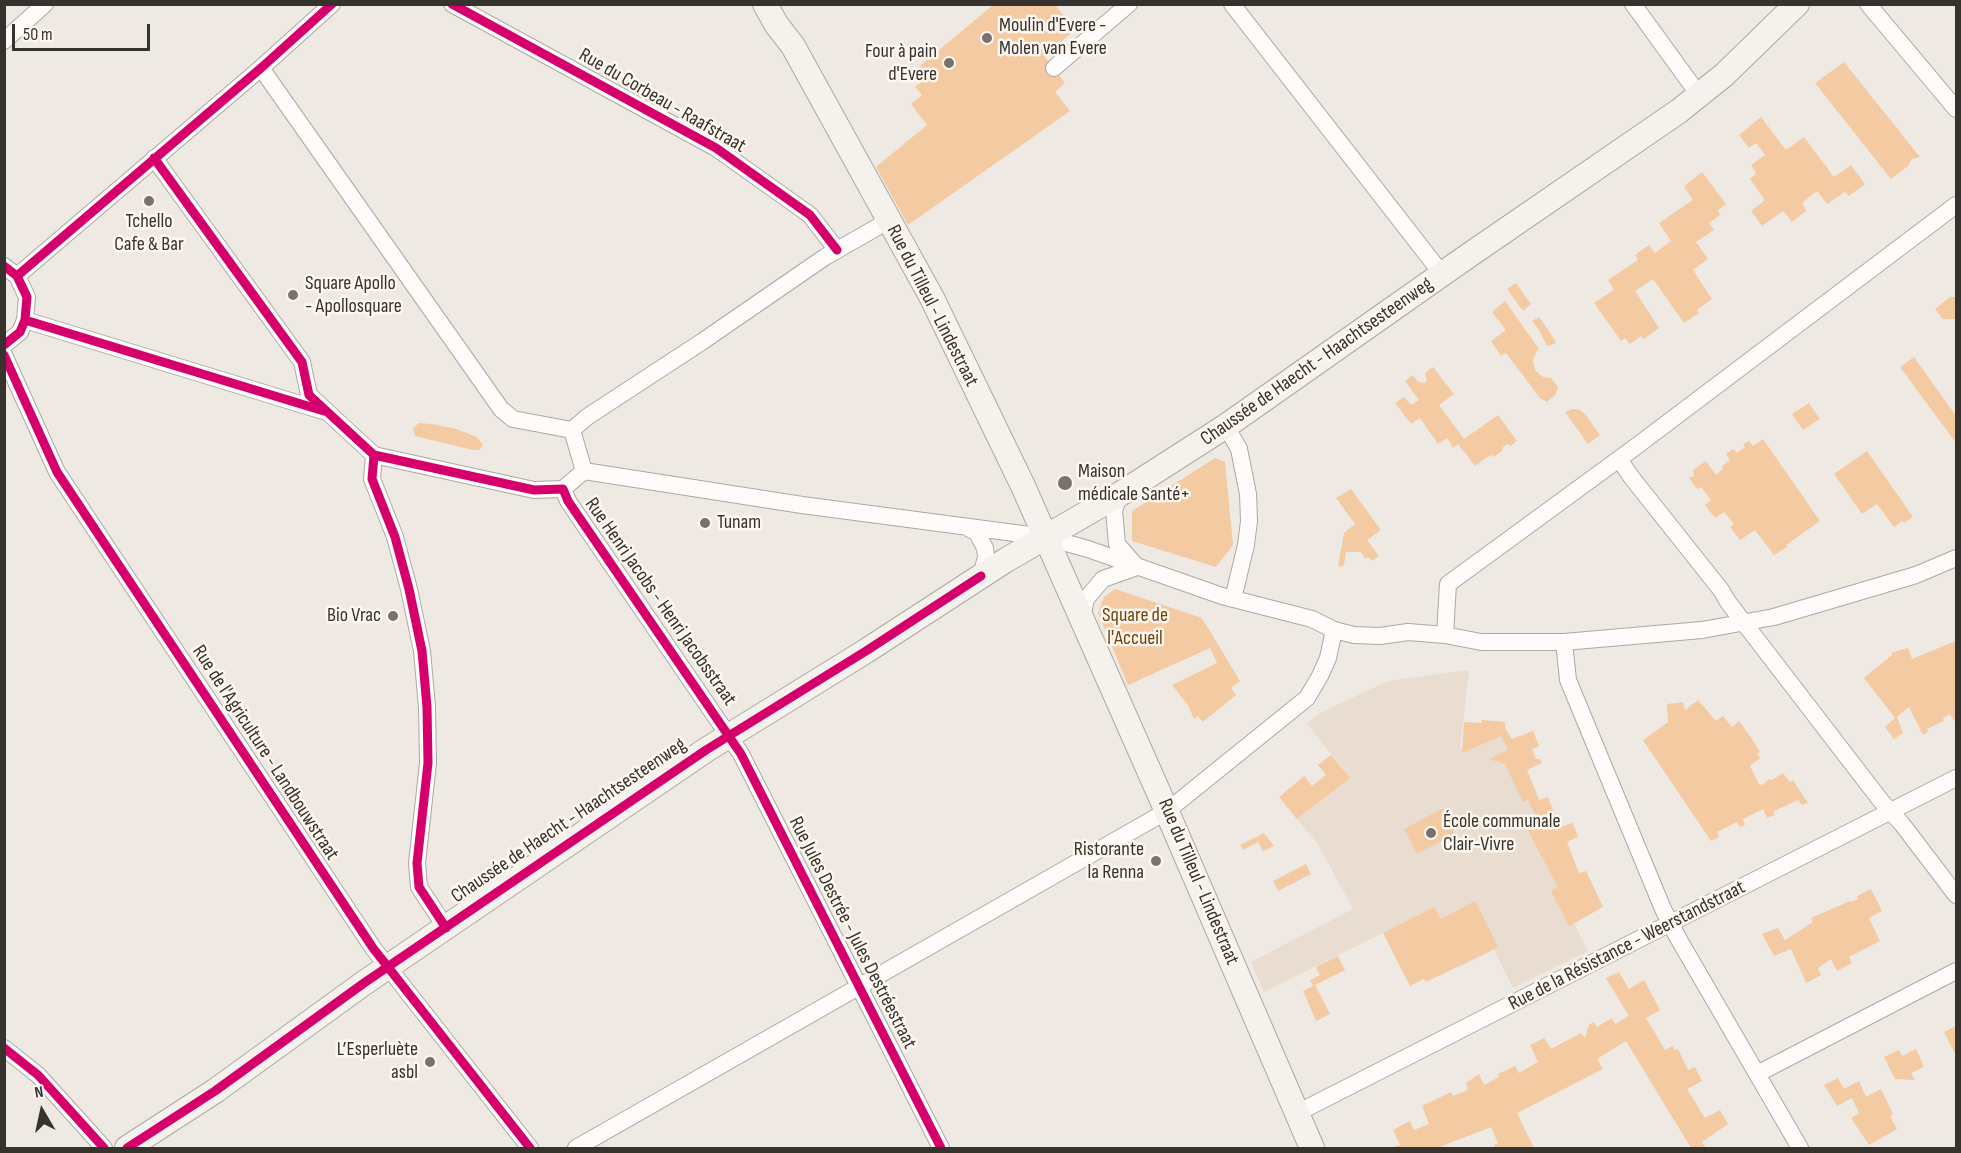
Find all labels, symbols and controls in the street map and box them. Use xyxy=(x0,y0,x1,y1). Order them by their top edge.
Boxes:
scale bar xyxy=(15,12,153,50)
place label: Moulin d'Evere - Molen van Evere xyxy=(999,14,1107,61)
text: 50 m xyxy=(23,24,53,45)
marker: Moulin d'Evere - Molen van Evere xyxy=(980,31,994,45)
place label: Four à pain d'Evere xyxy=(865,40,937,87)
street label: Rue du Corbeau - Raafstraat xyxy=(574,43,750,159)
marker: Four à pain d'Evere xyxy=(942,56,956,70)
marker: Tchello Cafe & Bar xyxy=(142,194,156,208)
place label: Tchello Cafe & Bar xyxy=(114,210,184,257)
street label: Rue du Tilleul - Lindestraat xyxy=(881,221,983,391)
place label: Square Apollo - Apollosquare xyxy=(305,272,402,319)
street label: Chaussée de Haecht - Haachtsesteenweg xyxy=(1196,272,1438,452)
marker: Square Apollo - Apollosquare xyxy=(286,288,300,302)
place label: Maison médicale Santé+ xyxy=(1078,460,1190,507)
marker: Maison médicale Santé+ xyxy=(1056,474,1074,492)
street label: Rue Henri Jacobs - Henri Jacobsstraat xyxy=(579,493,741,711)
place label: Tunam xyxy=(717,511,761,535)
marker: Tunam xyxy=(698,516,712,530)
place label: Bio Vrac xyxy=(327,604,381,628)
park label: Square de l'Accueil xyxy=(1102,604,1168,651)
marker: Bio Vrac xyxy=(386,609,400,623)
street label: Rue de l'Agriculture - Landbouwstraat xyxy=(186,641,344,865)
street label: Chaussée de Haecht - Haachtsesteenweg xyxy=(447,733,691,909)
street label: Rue du Tilleul - Lindestraat xyxy=(1152,795,1244,969)
place label: École communale Clair-Vivre xyxy=(1443,810,1561,857)
street label: Rue Jules Destrée - Jules Destréestraat xyxy=(783,813,921,1053)
marker: École communale Clair-Vivre xyxy=(1424,826,1438,840)
place label: Ristorante la Renna xyxy=(1074,838,1144,885)
marker: Ristorante la Renna xyxy=(1149,854,1163,868)
street label: Rue de la Résistance - Weerstandstraat xyxy=(1505,876,1749,1016)
place label: L’Esperluète asbl xyxy=(337,1038,418,1085)
marker: L’Esperluète asbl xyxy=(423,1055,437,1069)
north arrow xyxy=(12,1081,72,1141)
text: N xyxy=(33,1083,45,1103)

